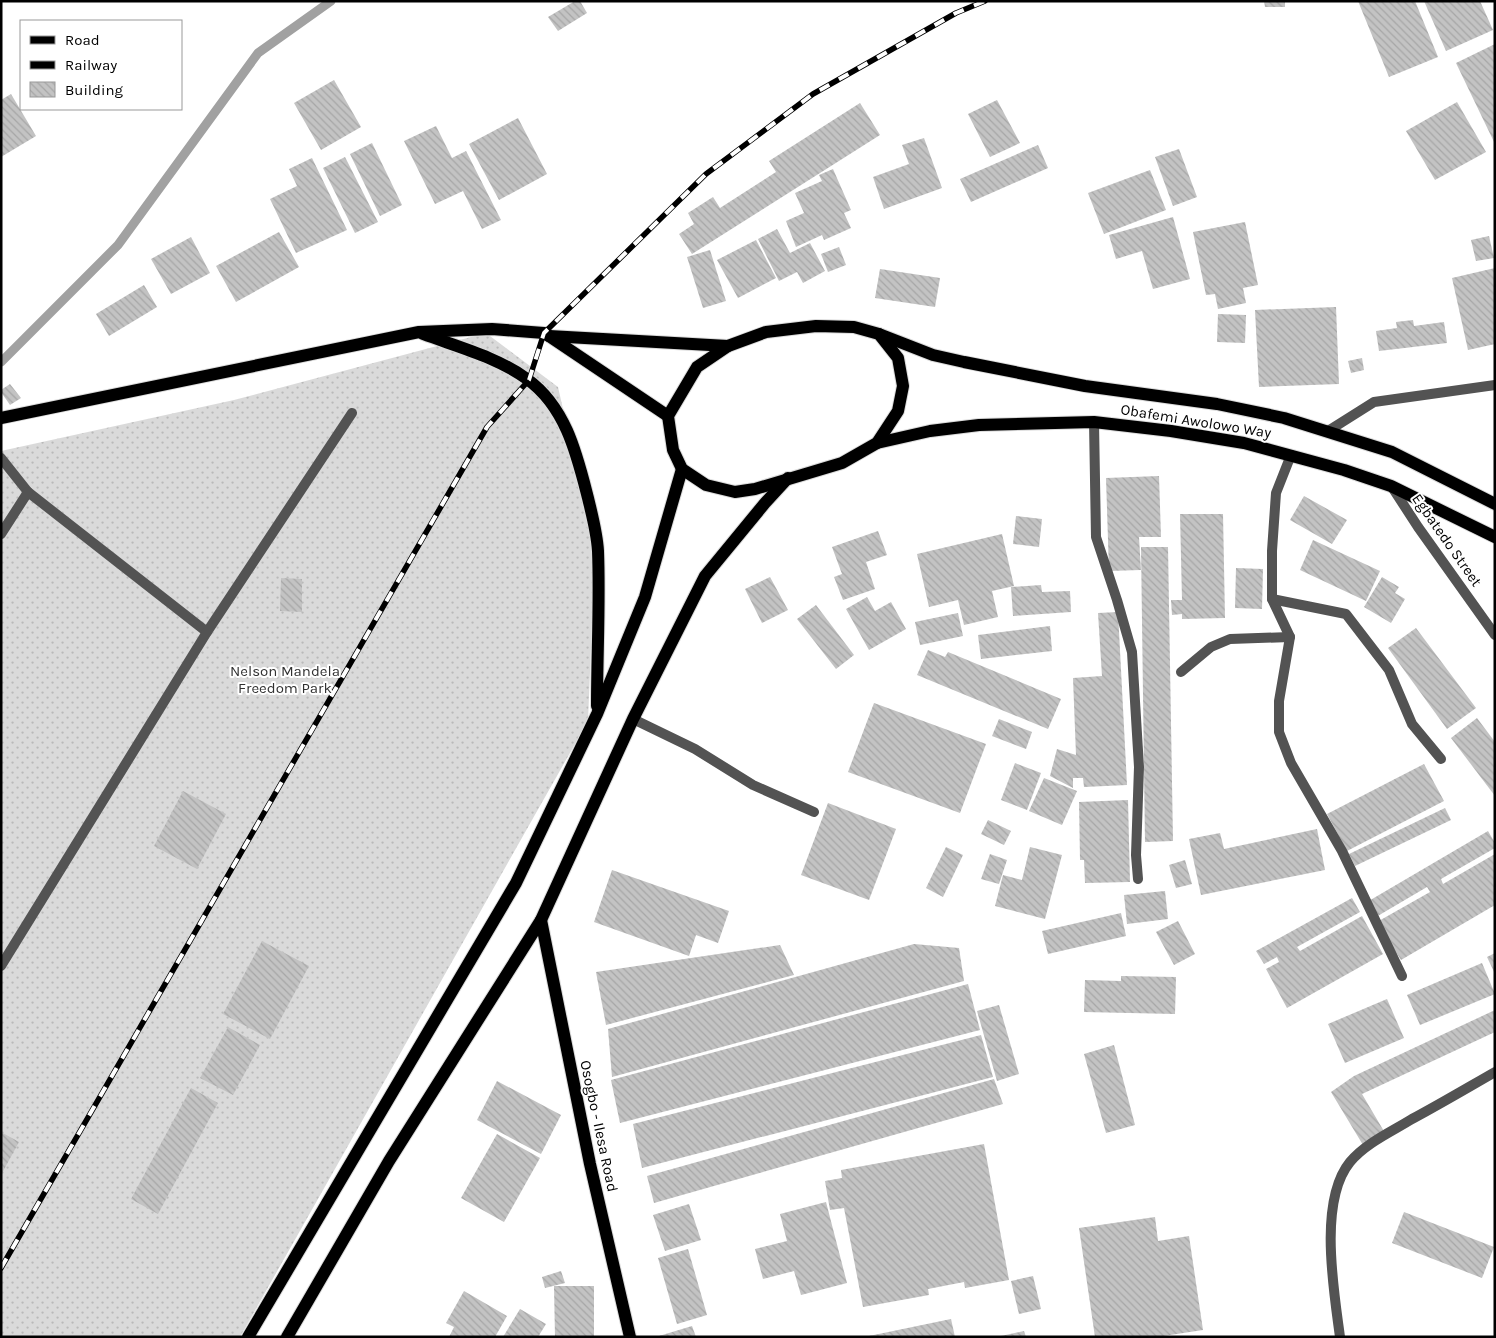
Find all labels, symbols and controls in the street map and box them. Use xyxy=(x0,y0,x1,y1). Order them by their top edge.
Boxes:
legend xyxy=(20,20,182,110)
text: Road xyxy=(65,31,100,49)
text: Railway xyxy=(65,56,117,74)
text: Building xyxy=(65,81,123,99)
street label: Obafemi Awolowo Way xyxy=(1119,400,1273,442)
street label: Egbatedo Street xyxy=(1408,490,1486,590)
park label: Nelson Mandela Freedom Park xyxy=(230,662,340,697)
street label: Osogbo - Ilesa Road xyxy=(576,1059,622,1193)

